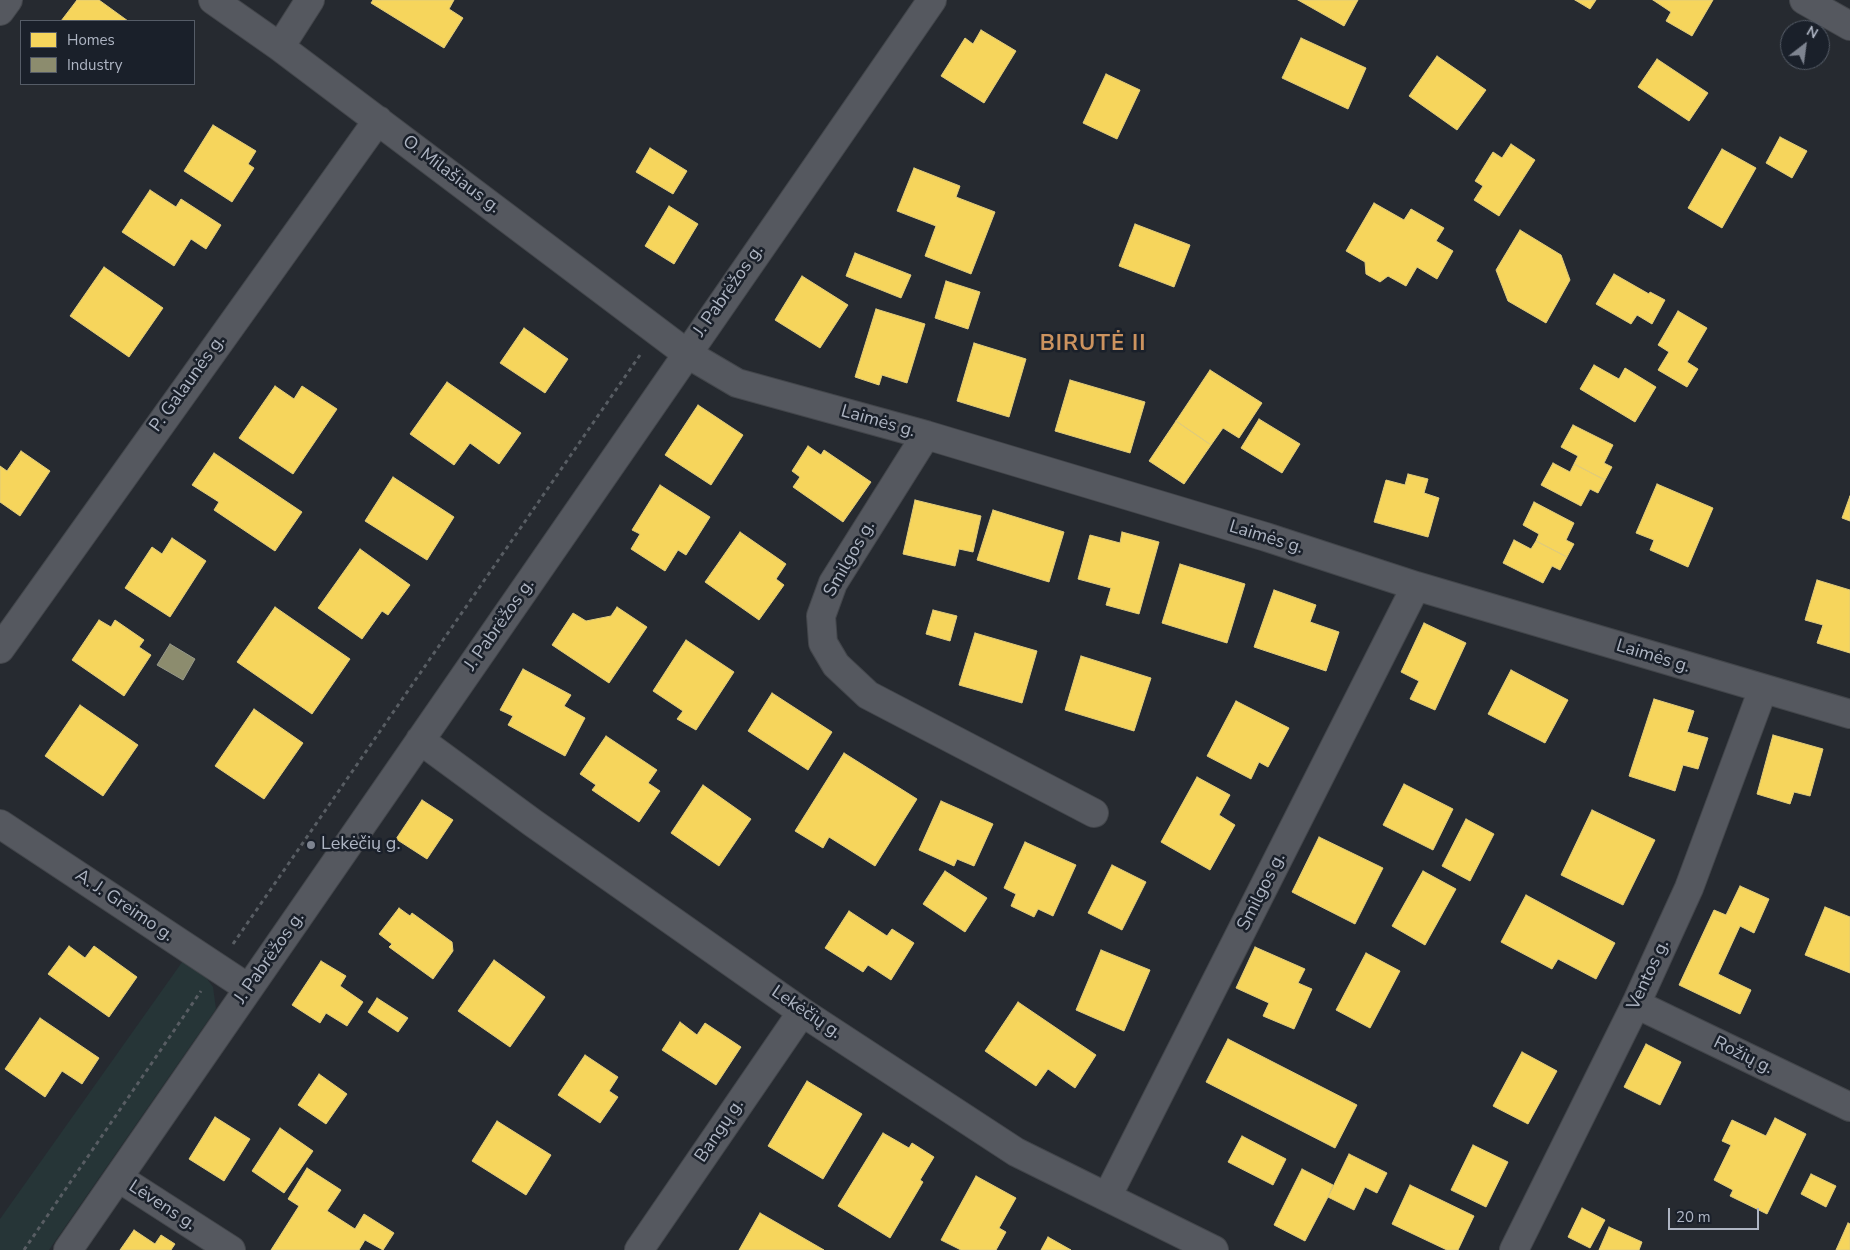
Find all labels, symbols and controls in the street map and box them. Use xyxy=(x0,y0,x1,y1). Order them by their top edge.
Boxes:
legend xyxy=(20,20,195,85)
north arrow xyxy=(1780,20,1830,70)
text: N xyxy=(1803,22,1822,43)
text: Homes xyxy=(67,30,115,50)
text: Industry xyxy=(67,55,122,75)
street label: O. Milašiaus g. xyxy=(398,131,504,219)
street label: J. Pabrėžos g. xyxy=(689,241,769,341)
street label: P. Galaunės g. xyxy=(146,331,230,437)
district label: BIRUTĖ II xyxy=(1039,332,1147,358)
street label: Laimės g. xyxy=(838,401,918,443)
street label: Smilgos g. xyxy=(820,517,880,601)
street label: Laimės g. xyxy=(1226,517,1306,559)
street label: J. Pabrėžos g. xyxy=(460,575,540,675)
street label: Laimės g. xyxy=(1613,636,1693,678)
place label: Lekėčių g. xyxy=(321,834,400,856)
marker: Lekėčių g. xyxy=(305,839,317,851)
street label: Smilgos g. xyxy=(1233,850,1291,934)
street label: A. J. Greimo g. xyxy=(71,865,177,947)
street label: J. Pabrėžos g. xyxy=(230,908,310,1008)
street label: Ventos g. xyxy=(1623,936,1675,1014)
street label: Lekėčių g. xyxy=(767,982,845,1044)
street label: Rožių g. xyxy=(1710,1032,1776,1080)
street label: Bangų g. xyxy=(691,1095,749,1167)
street label: Lėvens g. xyxy=(124,1176,200,1236)
scale bar xyxy=(1670,1198,1761,1230)
text: 20 m xyxy=(1676,1207,1711,1227)

